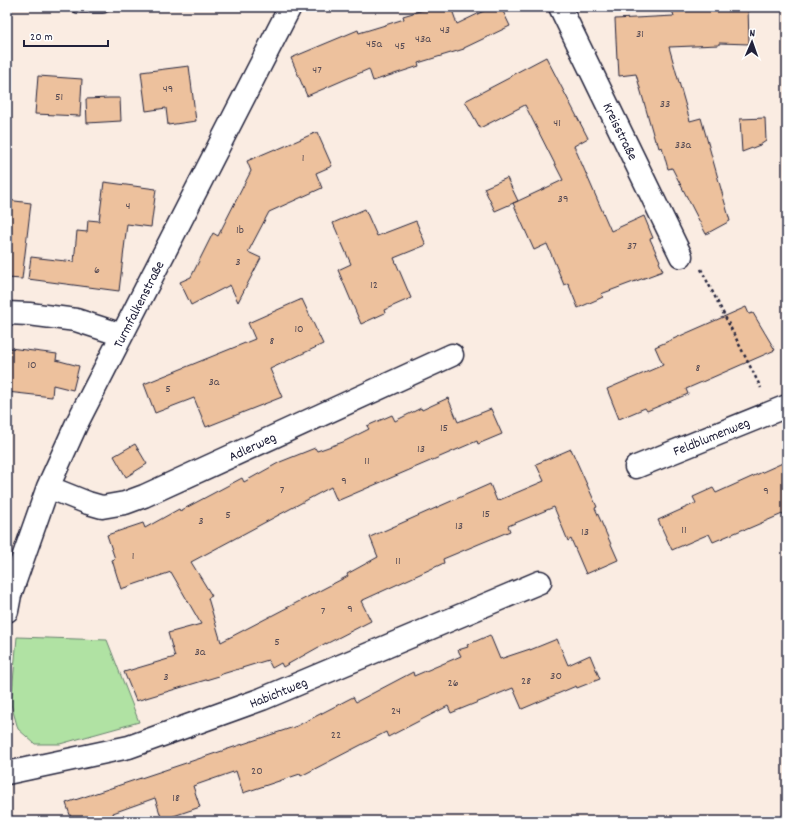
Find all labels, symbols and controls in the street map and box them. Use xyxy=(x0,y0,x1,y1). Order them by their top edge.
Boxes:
scale bar xyxy=(24,22,108,48)
house number: 43 xyxy=(440,22,450,39)
north arrow xyxy=(732,22,772,62)
house number: 31 xyxy=(636,26,644,43)
text: N xyxy=(749,26,756,42)
text: 20 m xyxy=(30,29,53,46)
house number: 43a xyxy=(415,31,431,48)
house number: 45a xyxy=(366,36,382,53)
house number: 45 xyxy=(395,38,405,55)
house number: 47 xyxy=(312,62,322,79)
house number: 49 xyxy=(163,81,173,98)
house number: 51 xyxy=(55,89,63,106)
house number: 33 xyxy=(660,96,670,113)
street label: Kreisstraße xyxy=(597,100,642,164)
house number: 41 xyxy=(553,115,561,132)
house number: 33a xyxy=(675,137,692,154)
house number: 1 xyxy=(302,150,304,167)
house number: 39 xyxy=(558,191,568,208)
house number: 4 xyxy=(126,198,131,215)
house number: 1b xyxy=(236,222,244,239)
house number: 37 xyxy=(627,238,637,255)
house number: 3 xyxy=(235,254,241,271)
street label: Turmfalkenstraße xyxy=(109,258,170,352)
house number: 6 xyxy=(94,262,100,279)
house number: 12 xyxy=(370,277,378,294)
house number: 10 xyxy=(294,321,304,338)
house number: 8 xyxy=(270,333,275,350)
house number: 10 xyxy=(27,357,37,374)
house number: 8 xyxy=(696,360,701,377)
house number: 3a xyxy=(209,374,220,391)
house number: 5 xyxy=(165,381,171,398)
street label: Feldblumenweg xyxy=(670,413,753,462)
house number: 15 xyxy=(440,420,448,437)
street label: Adlerweg xyxy=(226,428,280,467)
house number: 13 xyxy=(417,441,425,458)
house number: 11 xyxy=(364,453,370,470)
house number: 9 xyxy=(341,473,347,490)
house number: 7 xyxy=(280,482,285,499)
house number: 9 xyxy=(763,483,769,500)
house number: 15 xyxy=(482,506,490,523)
house number: 5 xyxy=(225,507,231,524)
house number: 3 xyxy=(198,513,204,530)
house number: 13 xyxy=(455,518,463,535)
house number: 11 xyxy=(681,522,687,539)
house number: 13 xyxy=(581,524,589,541)
house number: 1 xyxy=(132,548,134,565)
house number: 11 xyxy=(395,553,401,570)
house number: 9 xyxy=(347,601,353,618)
house number: 7 xyxy=(321,603,326,620)
house number: 5 xyxy=(274,634,280,651)
house number: 3a xyxy=(195,644,206,661)
house number: 30 xyxy=(550,668,562,685)
house number: 3 xyxy=(163,669,169,686)
street label: Habichtweg xyxy=(247,673,311,715)
house number: 28 xyxy=(521,673,531,690)
house number: 26 xyxy=(447,675,459,692)
house number: 24 xyxy=(391,703,401,720)
house number: 22 xyxy=(331,727,341,744)
house number: 20 xyxy=(251,763,263,780)
house number: 18 xyxy=(172,790,180,807)

